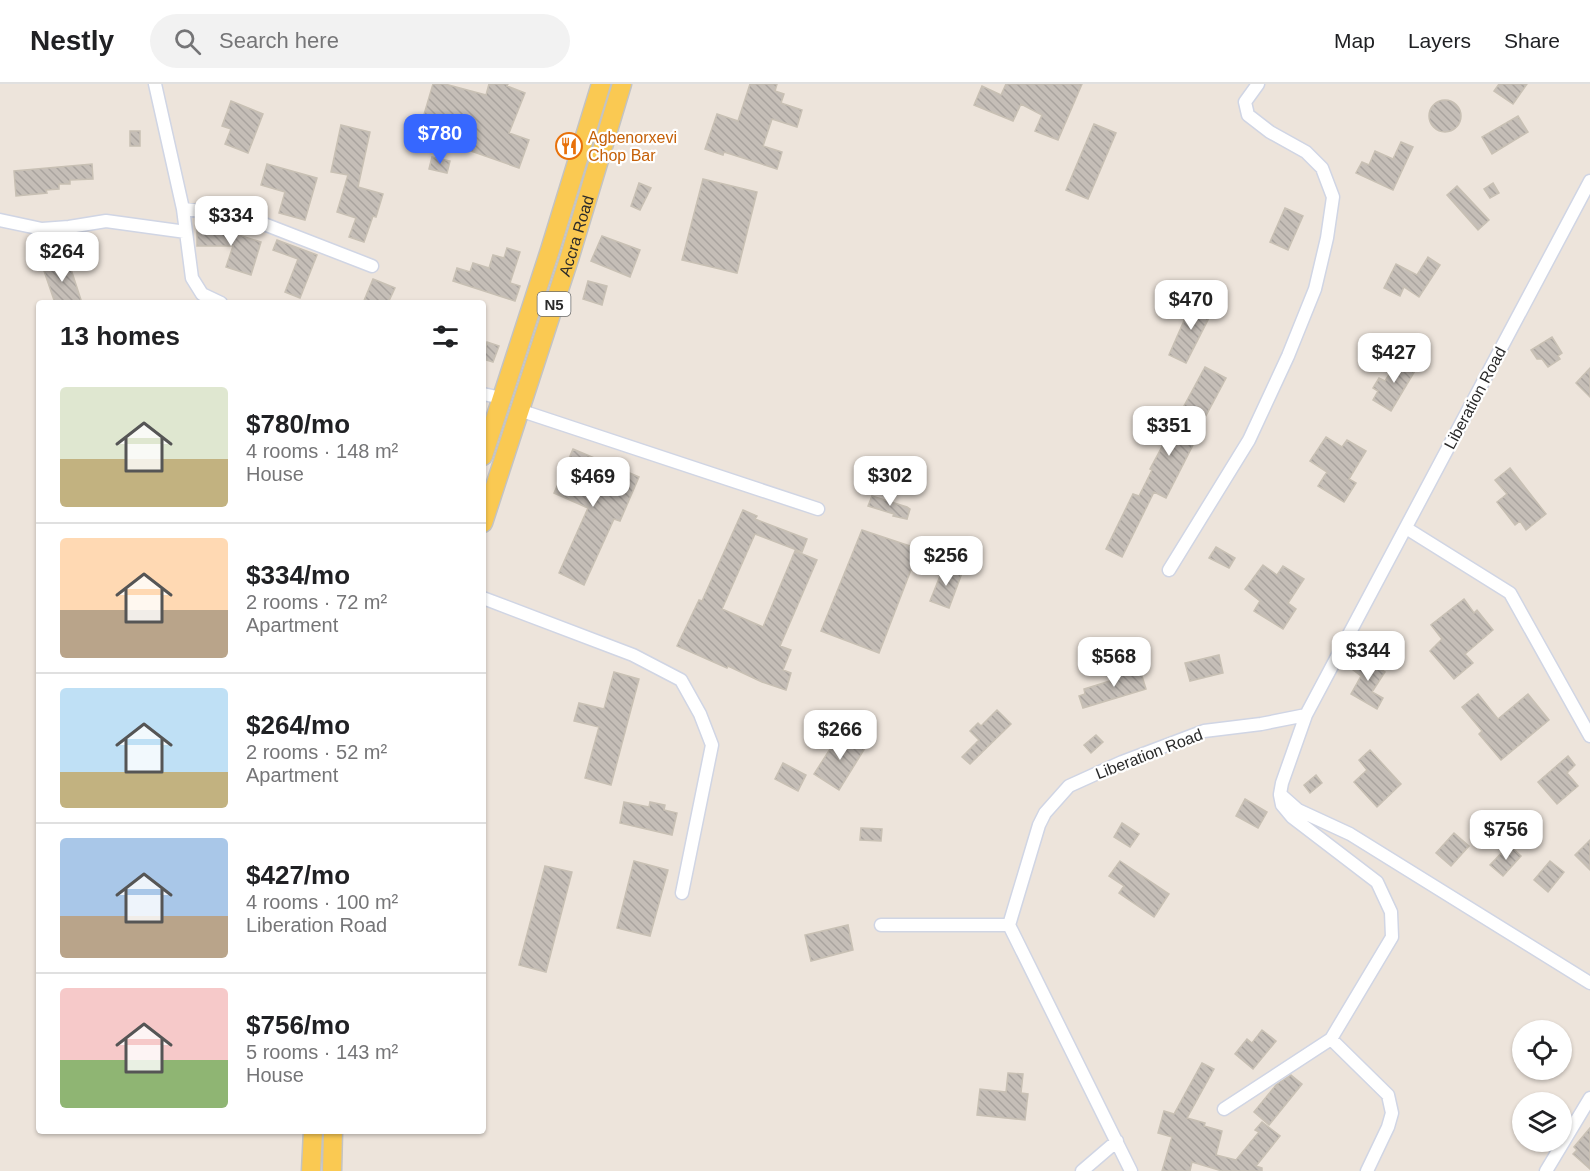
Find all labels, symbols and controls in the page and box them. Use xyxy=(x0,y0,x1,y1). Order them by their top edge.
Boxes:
search box xyxy=(150,14,570,68)
text: Nestly xyxy=(30,25,114,56)
icon: search xyxy=(171,25,204,58)
text: Search here xyxy=(219,28,339,53)
text: Map xyxy=(1334,29,1375,52)
text: Layers xyxy=(1408,29,1471,52)
text: Share xyxy=(1504,29,1560,52)
pin: $780 xyxy=(404,114,476,165)
text: $780 xyxy=(418,122,462,144)
place label: Agbenorxevi Chop Bar xyxy=(588,129,677,164)
restaurant icon: Agbenorxevi Chop Bar xyxy=(554,131,584,161)
street label: Accra Road xyxy=(556,193,596,278)
pin: $334 xyxy=(195,196,267,247)
text: $334 xyxy=(209,204,253,226)
pin: $264 xyxy=(26,232,98,283)
text: $264 xyxy=(40,240,84,262)
pin: $470 xyxy=(1155,280,1227,331)
text: $470 xyxy=(1169,288,1213,310)
road number: N5 xyxy=(538,292,570,316)
icon: filters xyxy=(429,320,462,353)
text: 13 homes xyxy=(60,321,180,351)
pin: $427 xyxy=(1358,333,1430,384)
text: $427 xyxy=(1372,341,1416,363)
street label: Liberation Road xyxy=(1441,344,1509,452)
pin: $351 xyxy=(1133,406,1205,457)
text: $780/mo xyxy=(246,409,350,439)
icon: home xyxy=(108,411,180,483)
text: $351 xyxy=(1147,414,1191,436)
text: 4 rooms · 148 m² xyxy=(246,440,398,462)
pin: $302 xyxy=(854,456,926,507)
pin: $469 xyxy=(557,457,629,508)
text: House xyxy=(246,463,304,485)
text: $302 xyxy=(868,464,912,486)
text: $469 xyxy=(571,465,615,487)
pin: $256 xyxy=(910,536,982,587)
text: $256 xyxy=(924,544,968,566)
text: $334/mo xyxy=(246,560,350,590)
icon: home xyxy=(108,562,180,634)
text: 2 rooms · 72 m² xyxy=(246,591,387,613)
text: Apartment xyxy=(246,614,338,636)
pin: $344 xyxy=(1332,631,1404,682)
pin: $568 xyxy=(1078,637,1150,688)
text: $344 xyxy=(1346,639,1390,661)
text: $568 xyxy=(1092,645,1136,667)
text: $264/mo xyxy=(246,710,350,740)
pin: $266 xyxy=(804,710,876,761)
icon: home xyxy=(108,712,180,784)
text: $266 xyxy=(818,718,862,740)
street label: Liberation Road xyxy=(1093,726,1205,782)
text: 2 rooms · 52 m² xyxy=(246,741,387,763)
text: Apartment xyxy=(246,764,338,786)
pin: $756 xyxy=(1470,810,1542,861)
text: $756 xyxy=(1484,818,1528,840)
text: $427/mo xyxy=(246,860,350,890)
icon: home xyxy=(108,862,180,934)
text: 4 rooms · 100 m² xyxy=(246,891,398,913)
text: Liberation Road xyxy=(246,914,387,936)
text: $756/mo xyxy=(246,1010,350,1040)
icon: home xyxy=(108,1012,180,1084)
map controls xyxy=(1512,1020,1572,1152)
button: locate xyxy=(1512,1020,1572,1080)
text: 5 rooms · 143 m² xyxy=(246,1041,398,1063)
text: House xyxy=(246,1064,304,1086)
button: layers xyxy=(1512,1092,1572,1152)

